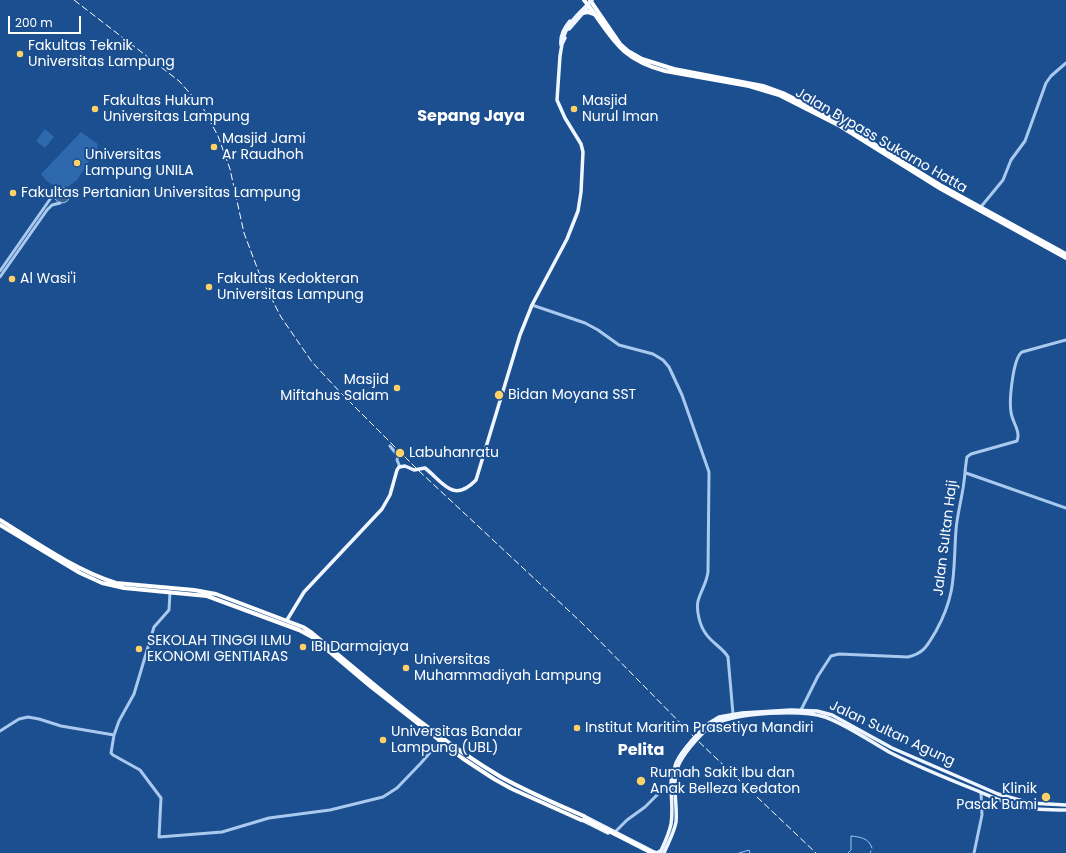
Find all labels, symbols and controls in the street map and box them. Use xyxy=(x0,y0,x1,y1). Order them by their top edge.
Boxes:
scale bar xyxy=(10,8,83,34)
text: 200 m xyxy=(15,14,53,31)
place label: Fakultas Teknik Universitas Lampung xyxy=(28,38,175,70)
marker: Fakultas Teknik Universitas Lampung xyxy=(15,49,25,59)
street label: Jalan Bypass Sukarno Hatta xyxy=(792,85,970,197)
place label: Fakultas Hukum Universitas Lampung xyxy=(103,93,250,126)
place label: Masjid Nurul Iman xyxy=(582,93,658,126)
marker: Fakultas Hukum Universitas Lampung xyxy=(90,104,100,114)
marker: Masjid Nurul Iman xyxy=(569,104,579,114)
district label: Sepang Jaya xyxy=(417,107,525,127)
place label: Masjid Jami Ar Raudhoh xyxy=(222,131,306,164)
marker: Masjid Jami Ar Raudhoh xyxy=(209,142,219,152)
place label: Universitas Lampung UNILA xyxy=(85,147,194,180)
marker: Universitas Lampung UNILA xyxy=(72,158,82,168)
place label: Fakultas Pertanian Universitas Lampung xyxy=(21,185,301,201)
marker: Fakultas Pertanian Universitas Lampung xyxy=(8,188,18,198)
place label: Al Wasi'i xyxy=(20,271,76,287)
place label: Fakultas Kedokteran Universitas Lampung xyxy=(217,271,364,304)
marker: Al Wasi'i xyxy=(7,274,17,284)
marker: Fakultas Kedokteran Universitas Lampung xyxy=(204,282,214,292)
place label: Masjid Miftahus Salam xyxy=(280,372,389,404)
marker: Masjid Miftahus Salam xyxy=(392,383,402,393)
place label: Bidan Moyana SST xyxy=(508,387,636,403)
marker: Bidan Moyana SST xyxy=(493,389,505,401)
place label: Labuhanratu xyxy=(409,445,499,461)
marker: Labuhanratu xyxy=(394,447,406,459)
street label: Jalan Sultan Haji xyxy=(931,479,961,597)
place label: SEKOLAH TINGGI ILMU EKONOMI GENTIARAS xyxy=(147,633,292,666)
place label: IBI Darmajaya xyxy=(311,639,409,655)
marker: IBI Darmajaya xyxy=(298,642,308,652)
marker: SEKOLAH TINGGI ILMU EKONOMI GENTIARAS xyxy=(134,644,144,654)
place label: Universitas Muhammadiyah Lampung xyxy=(414,652,601,684)
marker: Universitas Muhammadiyah Lampung xyxy=(401,663,411,673)
street label: Jalan Sultan Agung xyxy=(827,698,957,770)
place label: Institut Maritim Prasetiya Mandiri xyxy=(585,720,813,736)
marker: Institut Maritim Prasetiya Mandiri xyxy=(572,723,582,733)
place label: Universitas Bandar Lampung (UBL) xyxy=(391,724,522,756)
marker: Universitas Bandar Lampung (UBL) xyxy=(378,735,388,745)
district label: Pelita xyxy=(618,741,664,761)
place label: Rumah Sakit Ibu dan Anak Belleza Kedaton xyxy=(650,765,800,798)
marker: Rumah Sakit Ibu dan Anak Belleza Kedaton xyxy=(635,775,647,787)
place label: Klinik Pasak Bumi xyxy=(956,781,1037,814)
marker: Klinik Pasak Bumi xyxy=(1040,791,1052,803)

